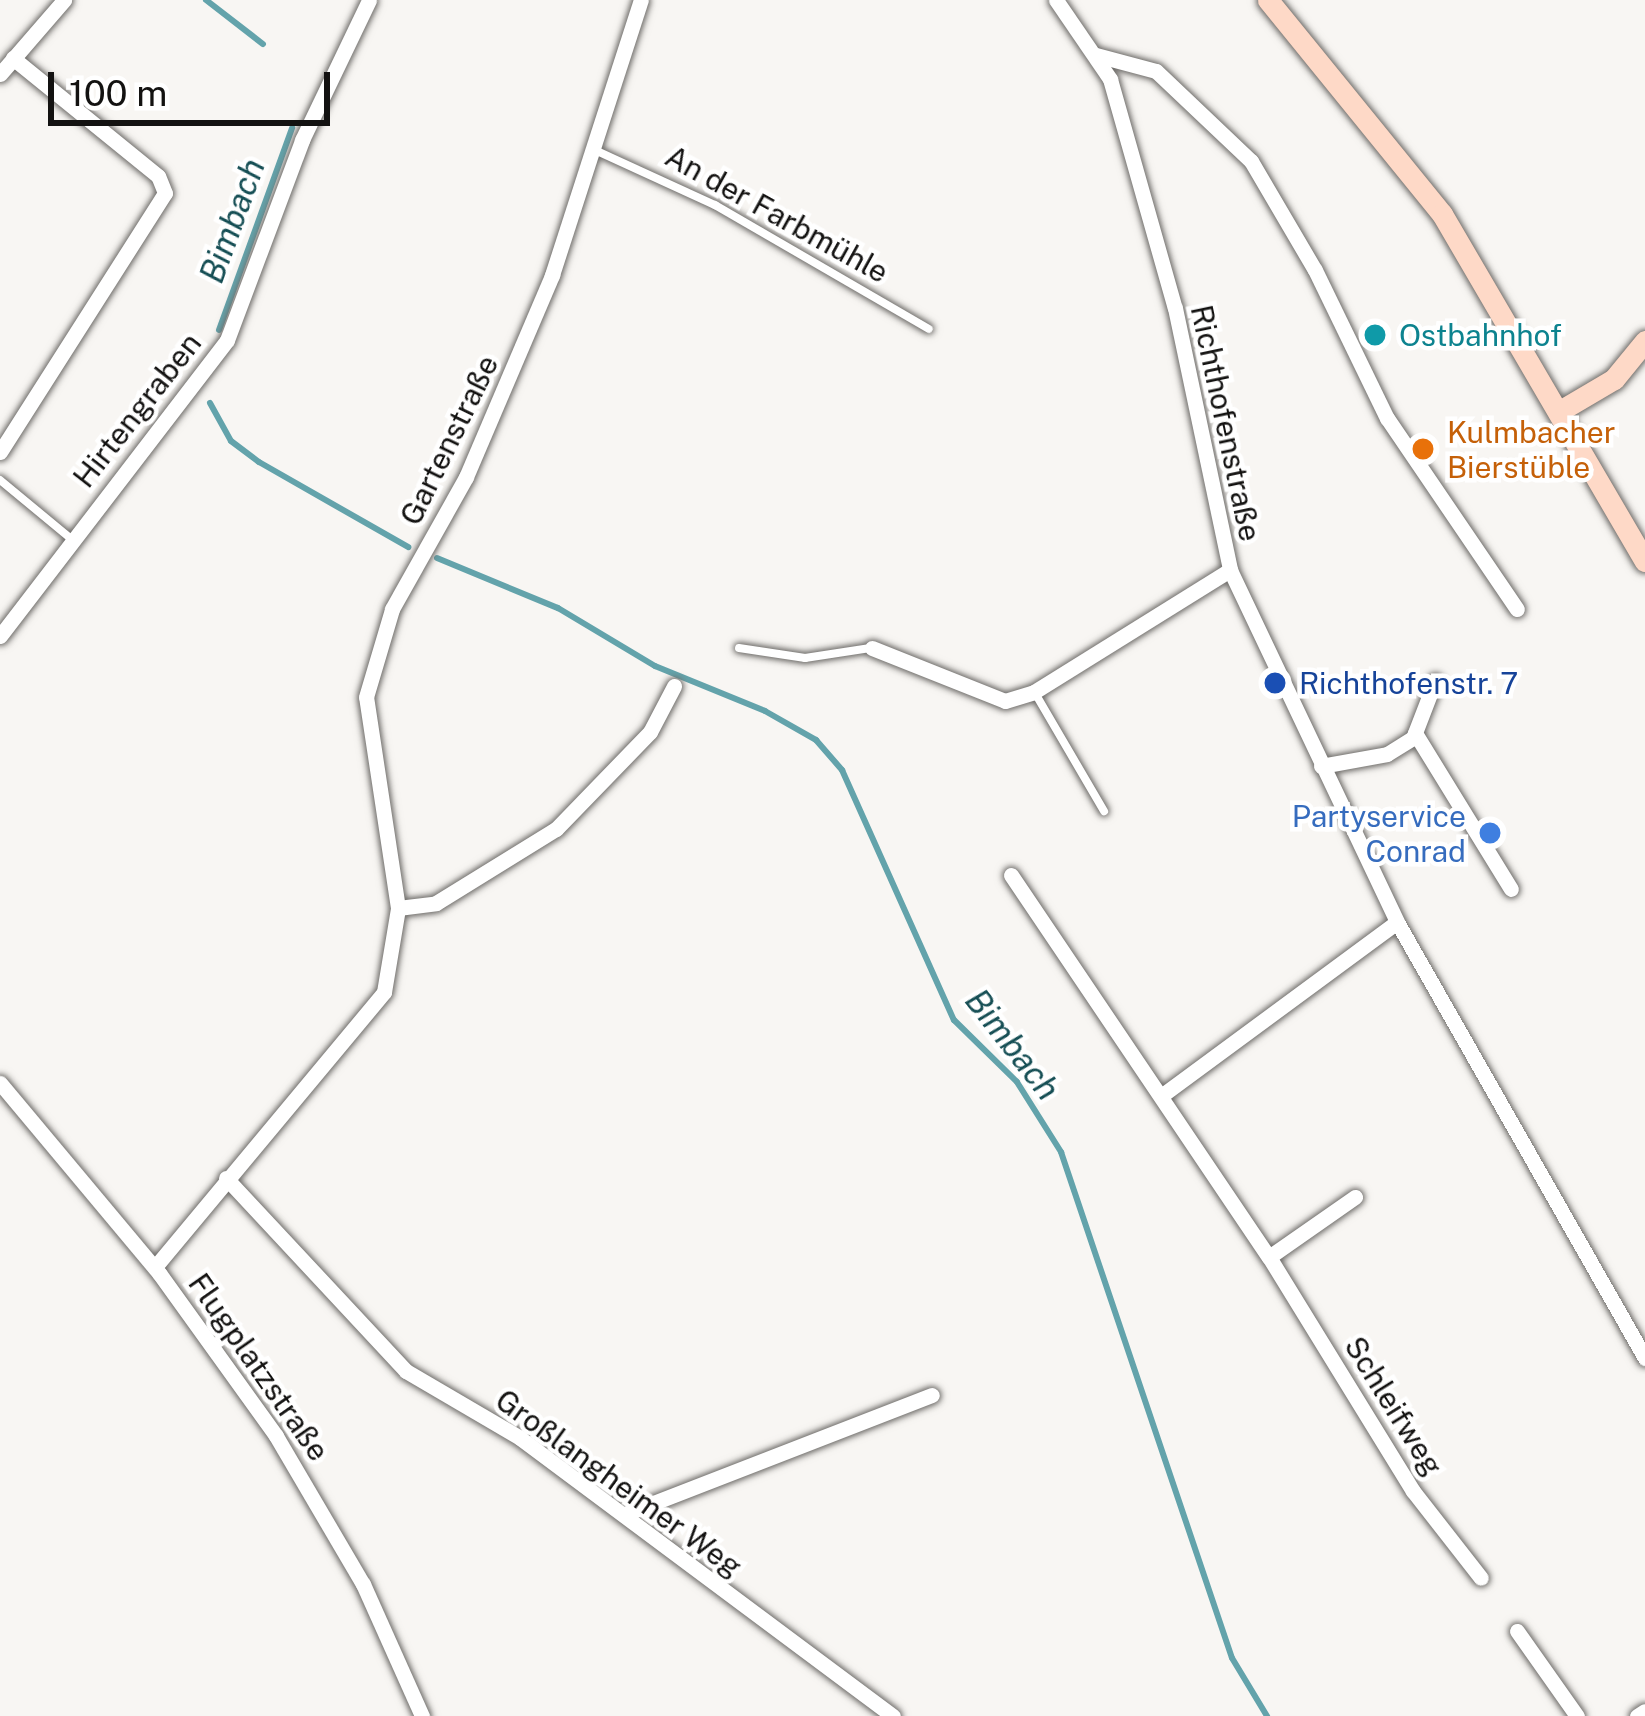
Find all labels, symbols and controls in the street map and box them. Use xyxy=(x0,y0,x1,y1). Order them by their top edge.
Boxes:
scale bar xyxy=(54,48,336,122)
text: 100 m xyxy=(69,72,167,114)
street label: An der Farbmühle xyxy=(659,138,895,290)
water label: Bimbach xyxy=(192,154,274,288)
street label: Richthofenstraße xyxy=(1183,302,1269,544)
place label: Ostbahnhof xyxy=(1399,317,1562,353)
marker: Ostbahnhof xyxy=(1362,322,1388,348)
street label: Hirtengraben xyxy=(66,326,208,494)
street label: Gartenstraße xyxy=(392,349,506,531)
place label: Kulmbacher Bierstüble xyxy=(1447,414,1615,484)
marker: Kulmbacher Bierstüble xyxy=(1410,436,1436,462)
place label: Richthofenstr. 7 xyxy=(1299,665,1519,701)
marker: Richthofenstr. 7 xyxy=(1262,670,1288,696)
place label: Partyservice Conrad xyxy=(1292,798,1466,868)
marker: Partyservice Conrad xyxy=(1477,820,1503,846)
water label: Bimbach xyxy=(957,982,1067,1108)
street label: Flugplatzstraße xyxy=(181,1266,337,1468)
street label: Schleifweg xyxy=(1337,1330,1451,1482)
street label: Großlangheimer Weg xyxy=(489,1381,749,1585)

